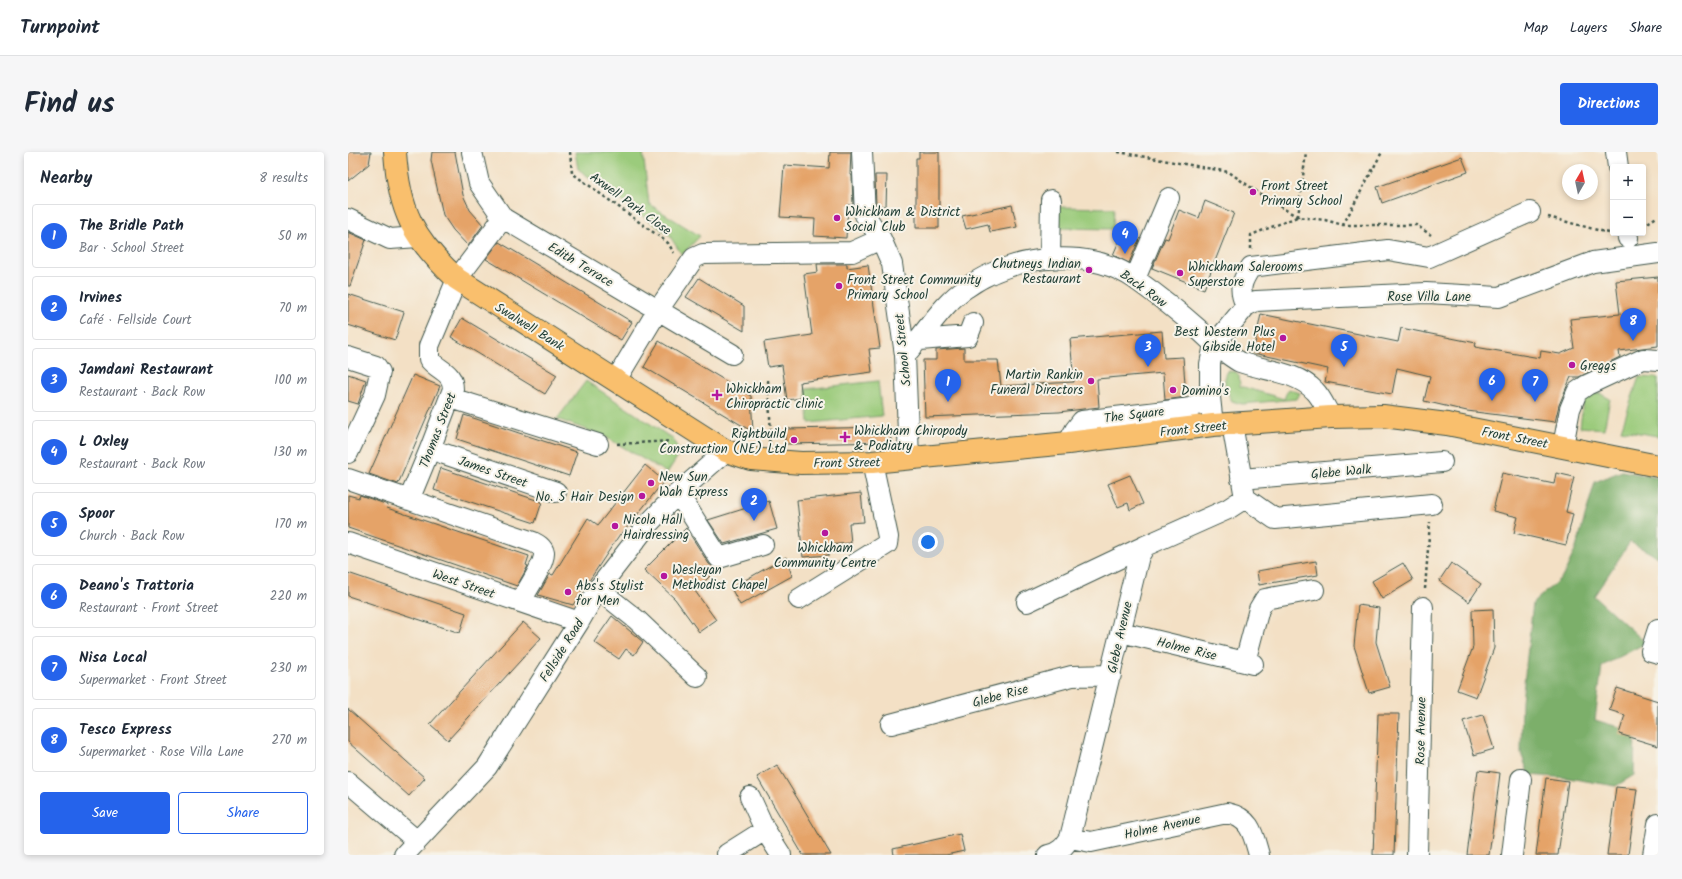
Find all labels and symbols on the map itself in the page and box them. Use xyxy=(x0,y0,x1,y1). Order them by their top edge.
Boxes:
north arrow xyxy=(1562,164,1598,200)
street label: Axwell Park Close xyxy=(585,167,676,241)
place label: Front Street Primary School xyxy=(1261,176,1342,212)
marker: Front Street Primary School xyxy=(1248,187,1258,197)
place label: Whickham & District Social Club xyxy=(845,202,961,238)
marker: Whickham & District Social Club xyxy=(832,213,842,223)
pin: 4 xyxy=(1112,221,1138,254)
street label: Edith Terrace xyxy=(543,237,617,293)
place label: Chutneys Indian Restaurant xyxy=(992,254,1082,290)
place label: Whickham Salerooms Superstore xyxy=(1188,257,1303,293)
marker: Chutneys Indian Restaurant xyxy=(1084,265,1094,275)
street label: Back Row xyxy=(1115,265,1171,314)
marker: Whickham Salerooms Superstore xyxy=(1175,268,1185,278)
place label: Front Street Community Primary School xyxy=(847,270,982,306)
marker: Front Street Community Primary School xyxy=(834,281,844,291)
street label: Rose Villa Lane xyxy=(1387,287,1471,308)
street label: Swalwell Bank xyxy=(490,298,569,357)
pin: 8 xyxy=(1620,308,1646,341)
street label: School Street xyxy=(889,312,918,387)
place label: Best Western Plus Gibside Hotel xyxy=(1174,322,1275,358)
marker: Best Western Plus Gibside Hotel xyxy=(1278,333,1288,343)
pin: 3 xyxy=(1135,334,1161,367)
pin: 5 xyxy=(1331,334,1357,367)
place label: Greggs xyxy=(1580,356,1616,377)
marker: Greggs xyxy=(1567,360,1577,370)
place label: Martin Rankin Funeral Directors xyxy=(990,365,1083,401)
pin: 6 xyxy=(1479,368,1505,401)
pin: 1 xyxy=(935,369,961,402)
pin: 7 xyxy=(1522,369,1548,402)
marker: Martin Rankin Funeral Directors xyxy=(1086,376,1096,386)
place label: Whickham Chiropractic clinic xyxy=(726,379,824,415)
place label: Domino's xyxy=(1181,381,1229,402)
marker: Domino's xyxy=(1168,385,1178,395)
street label: Thomas Street xyxy=(414,389,463,472)
marker: Whickham Chiropractic clinic xyxy=(711,389,723,401)
street label: The Square xyxy=(1103,401,1166,430)
street label: Front Street xyxy=(1159,415,1229,443)
place label: Whickham Chiropody & Podiatry xyxy=(854,421,968,457)
street label: Front Street xyxy=(1480,422,1551,455)
place label: Rightbuild Construction (NE) Ltd xyxy=(659,424,787,460)
marker: Whickham Chiropody & Podiatry xyxy=(839,431,851,443)
marker: Rightbuild Construction (NE) Ltd xyxy=(789,435,799,445)
street label: James Street xyxy=(455,451,531,494)
street label: Front Street xyxy=(813,452,882,475)
street label: Glebe Walk xyxy=(1310,459,1373,486)
place label: New Sun Wah Express xyxy=(659,467,729,503)
marker: New Sun Wah Express xyxy=(646,478,656,488)
place label: No. 5 Hair Design xyxy=(535,487,634,508)
pin: 2 xyxy=(741,488,767,521)
marker: No. 5 Hair Design xyxy=(637,491,647,501)
place label: Nicola Hall Hairdressing xyxy=(623,510,689,546)
marker: Nicola Hall Hairdressing xyxy=(610,521,620,531)
marker: Whickham Community Centre xyxy=(820,528,830,538)
your location xyxy=(918,532,938,552)
place label: Whickham Community Centre xyxy=(774,538,877,574)
place label: Wesleyan Methodist Chapel xyxy=(672,560,767,596)
street label: West Street xyxy=(429,564,498,605)
marker: Wesleyan Methodist Chapel xyxy=(659,571,669,581)
place label: Abs's Stylist for Men xyxy=(576,576,645,612)
marker: Abs's Stylist for Men xyxy=(563,587,573,597)
street label: Glebe Avenue xyxy=(1102,599,1139,675)
street label: Fellside Road xyxy=(534,615,590,687)
street label: Holme Rise xyxy=(1154,632,1219,667)
street label: Glebe Rise xyxy=(970,679,1031,714)
street label: Rose Avenue xyxy=(1410,697,1433,765)
street label: Holme Avenue xyxy=(1122,809,1203,846)

